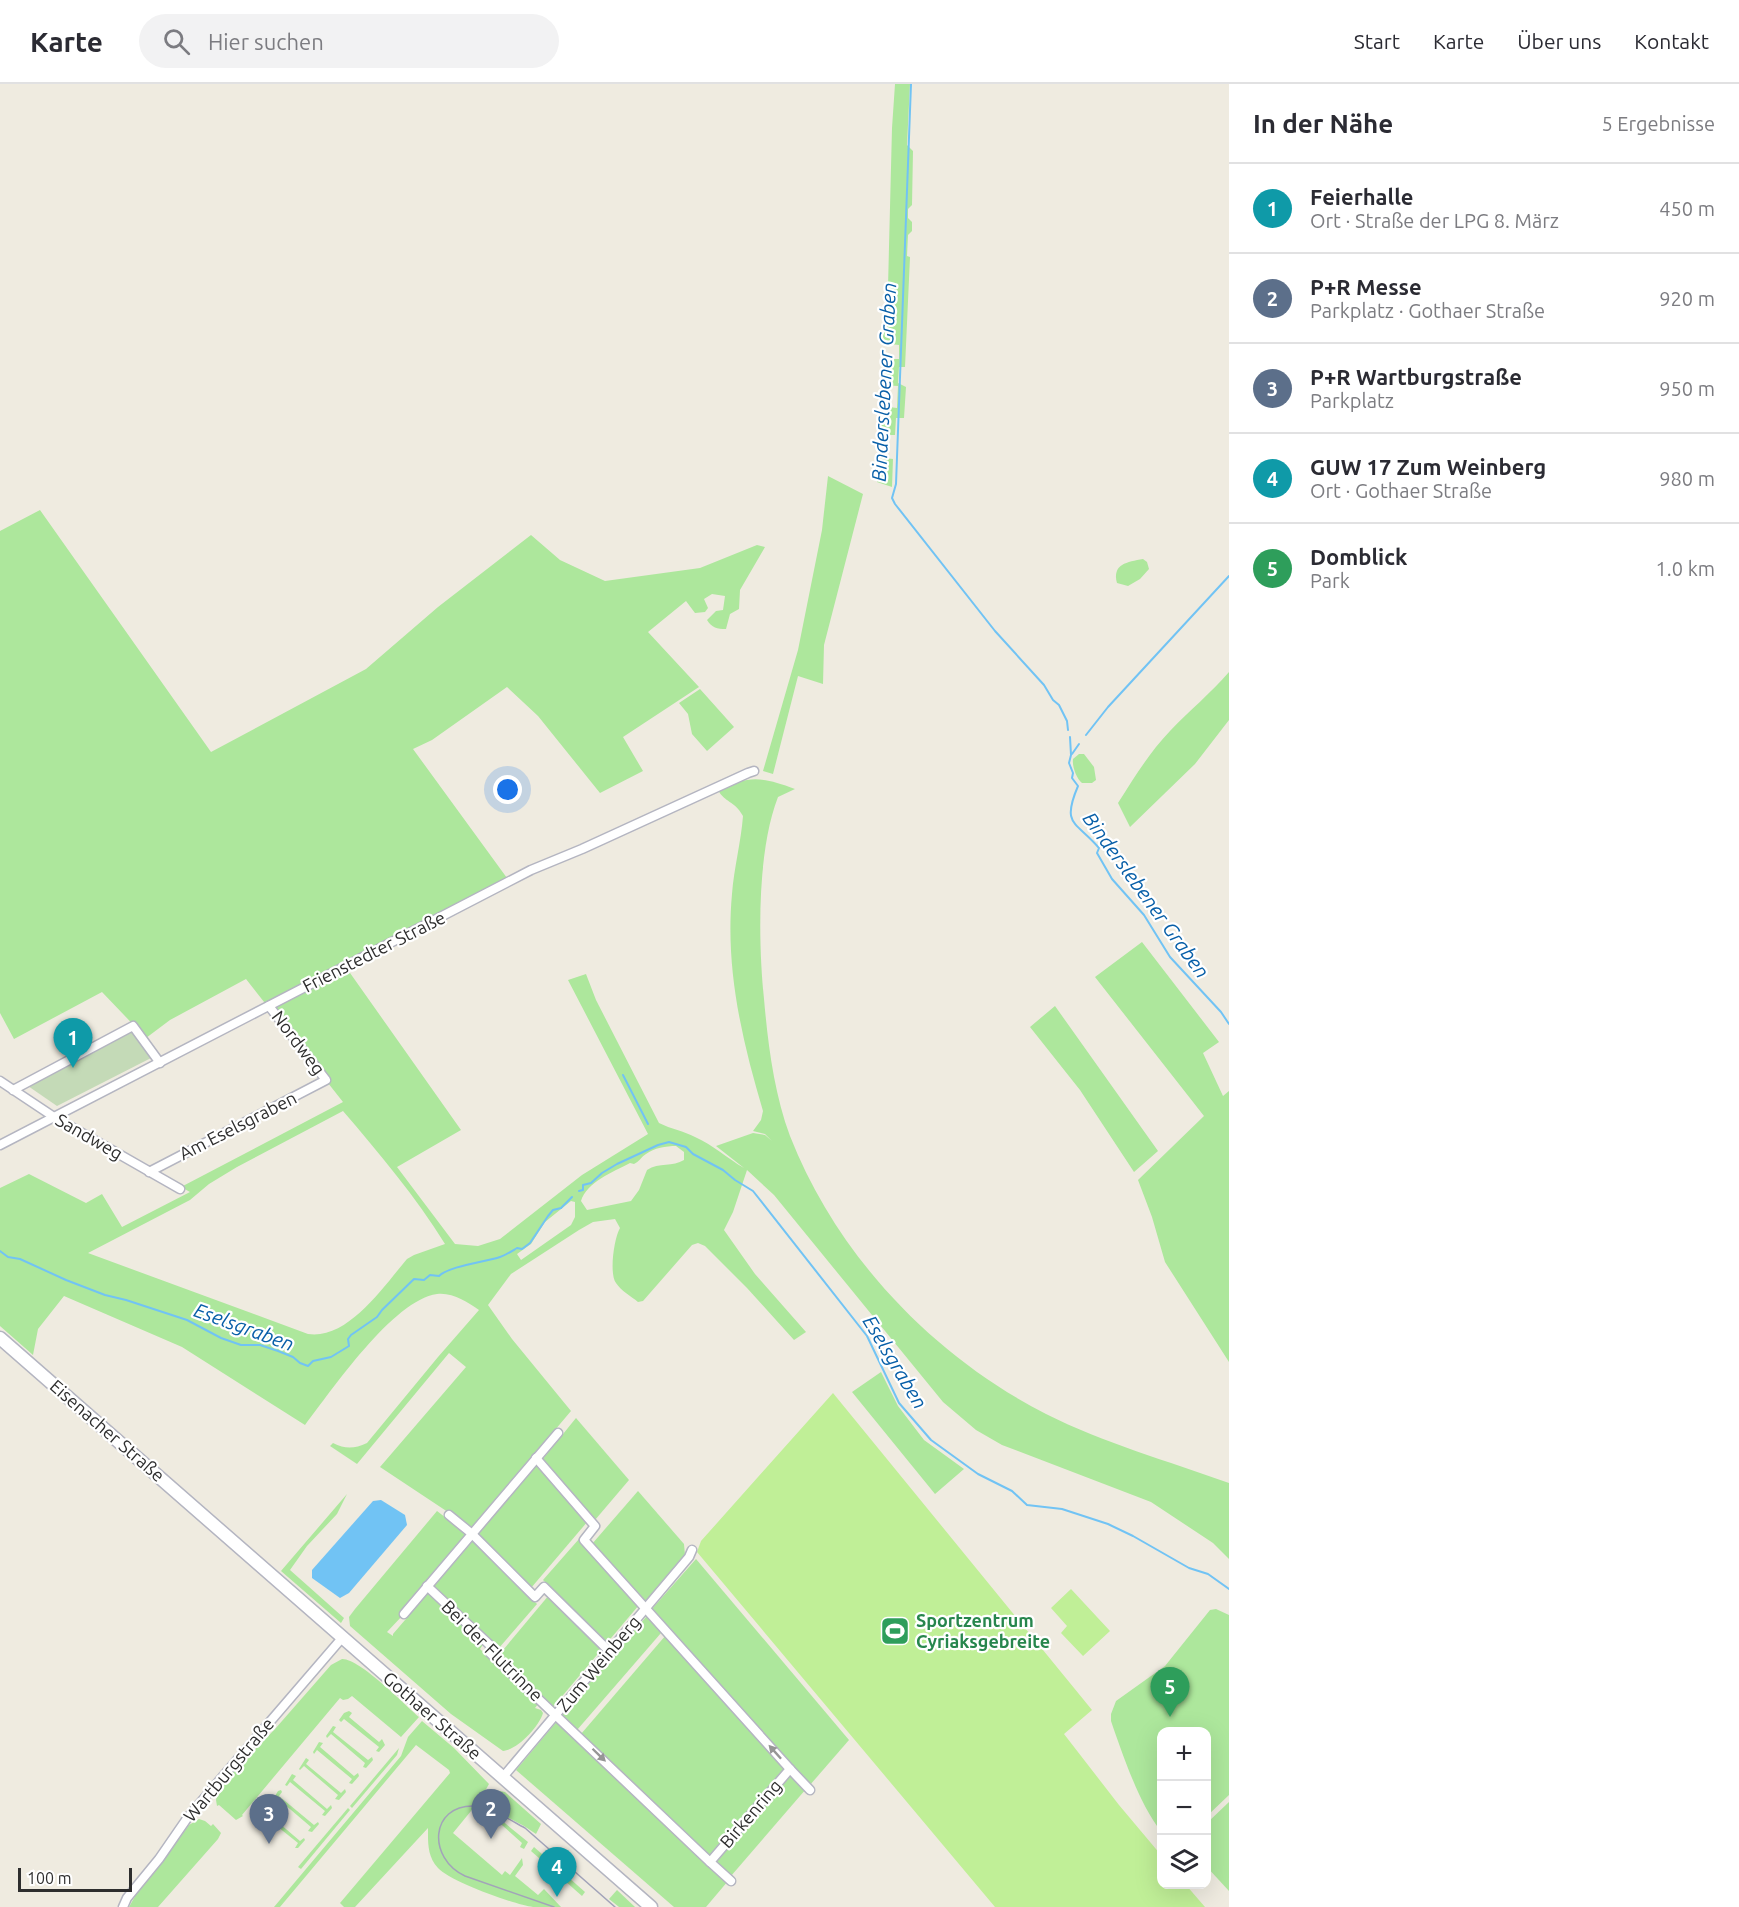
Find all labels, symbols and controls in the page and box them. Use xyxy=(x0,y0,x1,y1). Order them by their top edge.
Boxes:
search box xyxy=(139,14,559,68)
icon: search xyxy=(160,25,193,58)
text: Karte xyxy=(30,26,103,57)
text: Hier suchen xyxy=(208,29,324,54)
text: Start xyxy=(1354,29,1400,53)
text: Karte xyxy=(1433,29,1484,53)
text: Über uns xyxy=(1517,29,1601,53)
text: Kontakt xyxy=(1634,29,1709,53)
text: In der Nähe xyxy=(1253,109,1393,138)
text: 5 Ergebnisse xyxy=(1601,112,1715,135)
text: Feierhalle xyxy=(1310,184,1414,209)
text: 1 xyxy=(1267,197,1278,220)
text: 450 m xyxy=(1659,197,1715,220)
text: Ort · Straße der LPG 8. März xyxy=(1310,209,1559,232)
text: P+R Messe xyxy=(1310,274,1422,299)
water label: Binderslebener Graben xyxy=(867,282,900,482)
text: 2 xyxy=(1267,287,1278,310)
text: 920 m xyxy=(1659,287,1715,310)
text: Parkplatz · Gothaer Straße xyxy=(1310,299,1545,322)
text: P+R Wartburgstraße xyxy=(1310,364,1522,389)
text: 3 xyxy=(1267,377,1278,400)
text: 950 m xyxy=(1659,377,1715,400)
text: Parkplatz xyxy=(1310,389,1394,412)
text: GUW 17 Zum Weinberg xyxy=(1310,454,1546,479)
text: 4 xyxy=(1267,467,1278,490)
text: 980 m xyxy=(1659,467,1715,490)
text: Ort · Gothaer Straße xyxy=(1310,479,1492,502)
text: Domblick xyxy=(1310,544,1407,569)
text: 5 xyxy=(1267,557,1278,580)
text: 1.0 km xyxy=(1656,557,1715,580)
text: Park xyxy=(1310,569,1350,592)
your location xyxy=(493,775,522,804)
water label: Binderslebener Graben xyxy=(1078,807,1214,982)
street label: Frienstedter Straße xyxy=(299,907,448,996)
street label: Nordweg xyxy=(268,1006,329,1078)
pin: 1 xyxy=(54,1018,92,1068)
street label: Am Eselsgraben xyxy=(176,1087,300,1163)
street label: Sandweg xyxy=(53,1109,126,1163)
water label: Eselsgraben xyxy=(191,1298,297,1355)
water label: Eselsgraben xyxy=(859,1311,932,1413)
street label: Eisenacher Straße xyxy=(47,1375,169,1485)
street label: Bei der Flutrinne xyxy=(438,1596,547,1705)
place label: Sportzentrum Cyriaksgebreite xyxy=(916,1610,1050,1651)
street label: Zum Weinberg xyxy=(552,1612,644,1715)
sports icon: Sportzentrum Cyriaksgebreite xyxy=(879,1615,911,1647)
street label: Gothaer Straße xyxy=(380,1667,486,1763)
pin: 5 xyxy=(1150,1668,1190,1717)
street label: Wartburgstraße xyxy=(179,1713,277,1825)
map controls xyxy=(1157,1727,1211,1889)
button: + xyxy=(1157,1727,1211,1781)
one-way arrow xyxy=(768,1744,782,1759)
one-way arrow xyxy=(592,1747,606,1761)
street label: Birkenring xyxy=(715,1775,785,1851)
button: − xyxy=(1157,1781,1211,1835)
pin: 2 xyxy=(472,1790,510,1839)
pin: 3 xyxy=(250,1794,288,1844)
button: layers xyxy=(1157,1835,1211,1889)
pin: 4 xyxy=(538,1848,576,1897)
scale bar xyxy=(18,1865,132,1892)
text: 100 m xyxy=(27,1869,72,1887)

